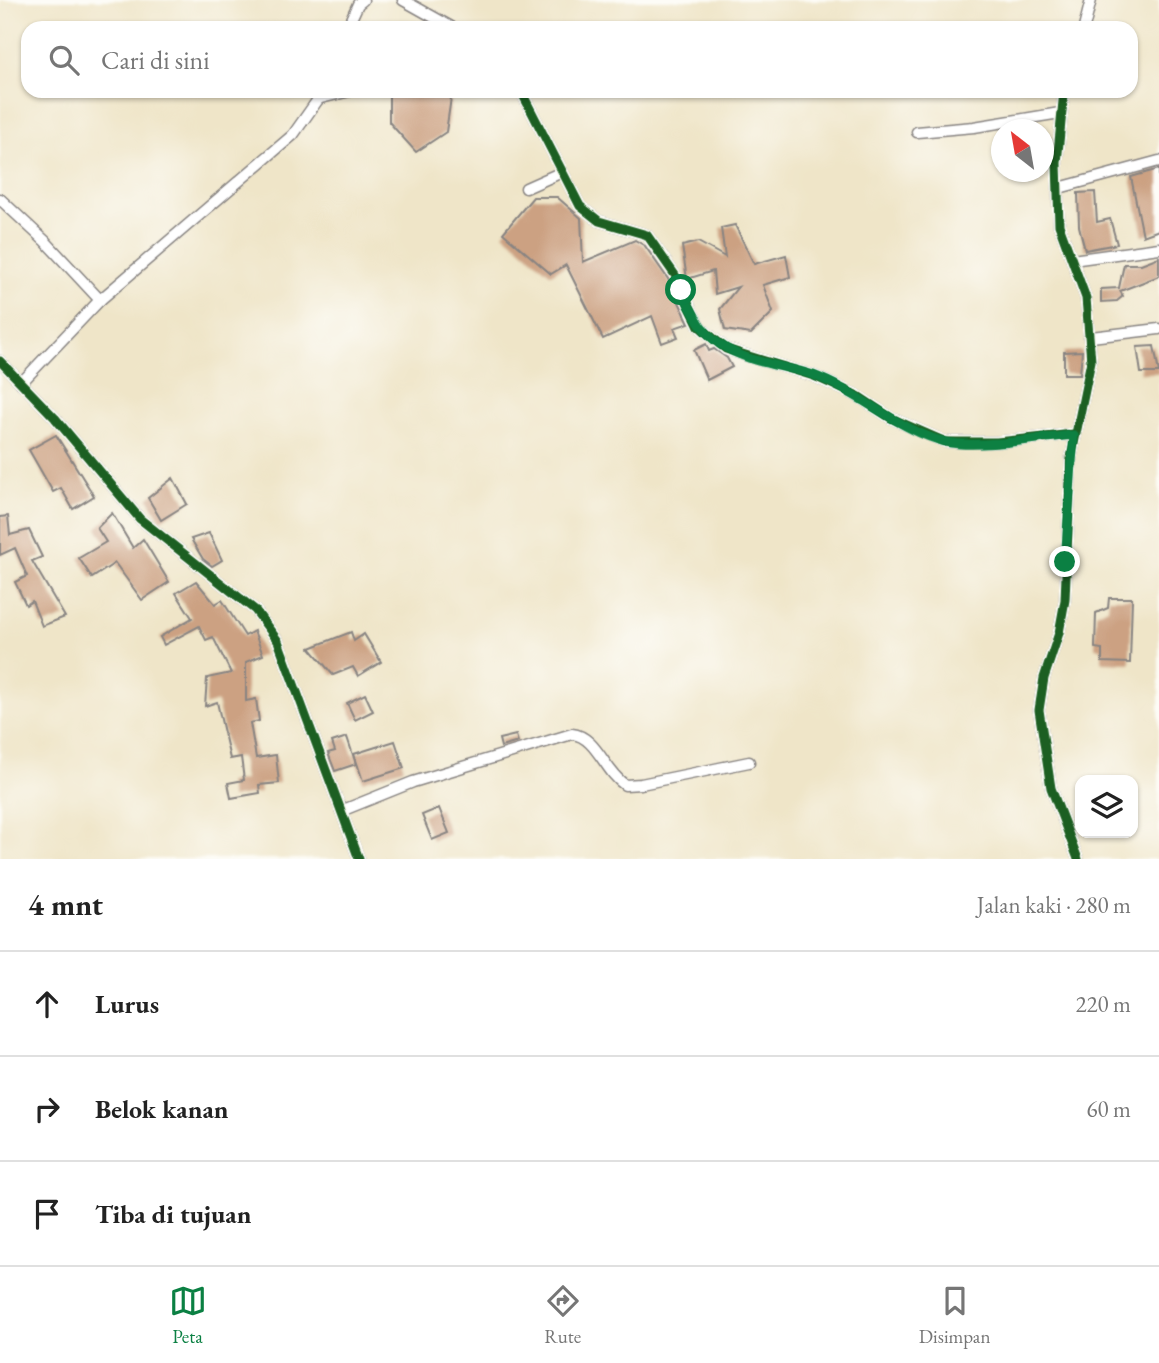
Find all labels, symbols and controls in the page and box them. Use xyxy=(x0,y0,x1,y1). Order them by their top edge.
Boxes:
search box xyxy=(21,21,1138,98)
icon: search xyxy=(45,41,83,79)
text: Cari di sini xyxy=(101,43,210,77)
north arrow xyxy=(991,119,1054,182)
route start xyxy=(665,274,696,305)
route end xyxy=(1049,546,1080,577)
map controls xyxy=(1075,775,1138,838)
button: layers xyxy=(1075,775,1138,838)
text: 4 mnt xyxy=(28,885,103,924)
text: Jalan kaki · 280 m xyxy=(977,890,1131,920)
icon: ahead xyxy=(28,985,66,1023)
text: Lurus xyxy=(95,987,159,1021)
text: 220 m xyxy=(1075,989,1131,1019)
icon: right xyxy=(28,1090,66,1128)
text: Belok kanan xyxy=(95,1092,229,1126)
text: 60 m xyxy=(1086,1094,1131,1124)
icon: arrive xyxy=(28,1195,66,1233)
text: Tiba di tujuan xyxy=(95,1197,251,1231)
tab: Peta xyxy=(169,1282,207,1349)
tab: Rute xyxy=(544,1282,582,1349)
tab: Disimpan xyxy=(919,1282,990,1349)

